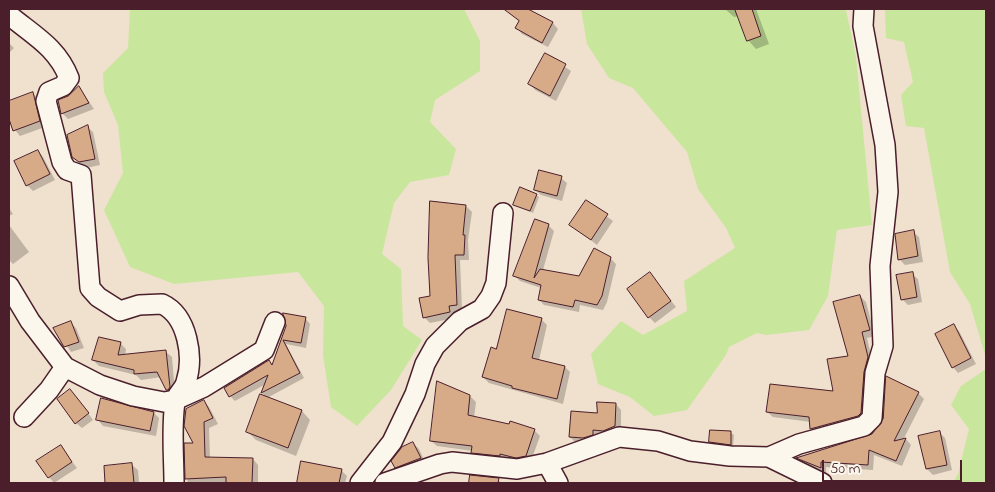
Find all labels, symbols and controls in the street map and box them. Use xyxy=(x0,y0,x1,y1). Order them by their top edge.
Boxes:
scale bar xyxy=(825,450,965,482)
text: 50 m xyxy=(830,458,860,480)

